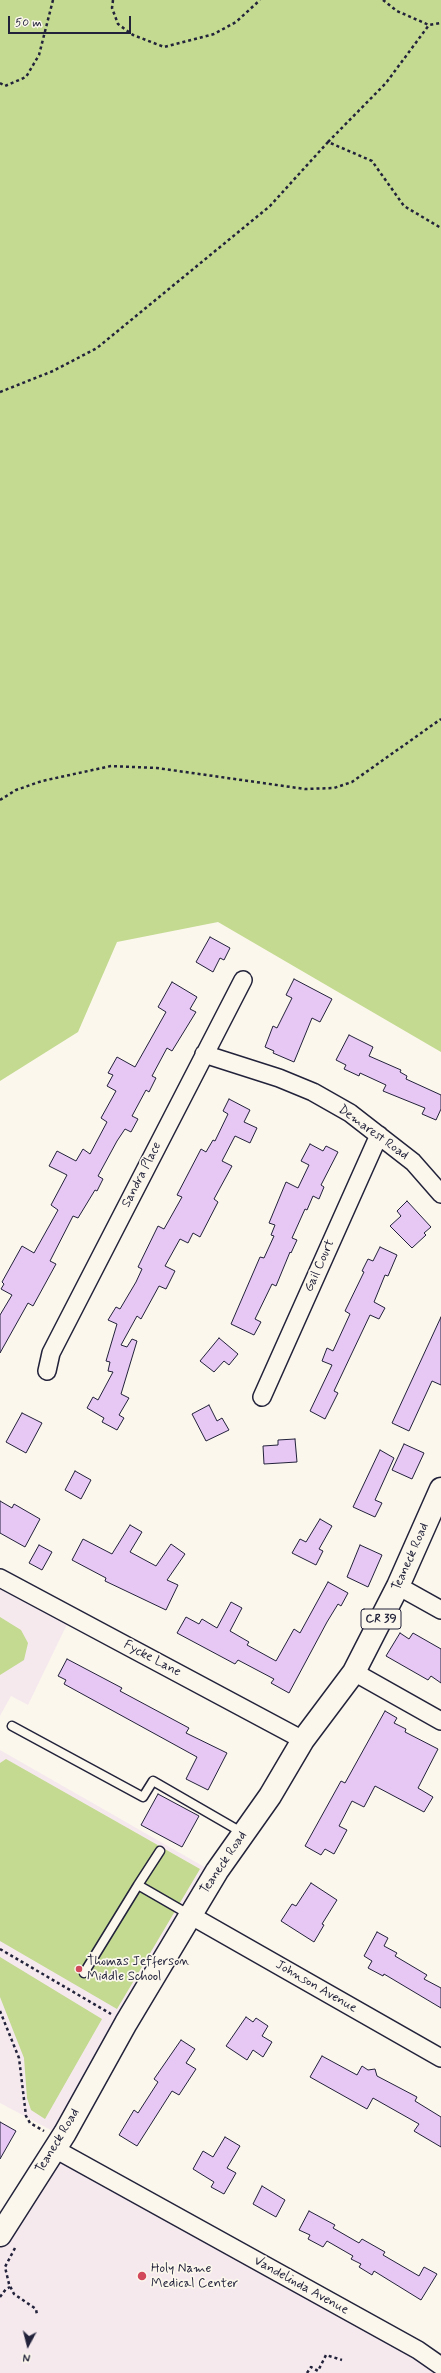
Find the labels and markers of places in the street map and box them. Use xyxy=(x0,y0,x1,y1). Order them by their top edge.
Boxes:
place label: Thomas Jefferson Middle School xyxy=(87,1954,189,1985)
marker: Thomas Jefferson Middle School xyxy=(74,1964,84,1974)
place label: Holy Name Medical Center xyxy=(151,2261,238,2292)
marker: Holy Name Medical Center xyxy=(136,2270,148,2282)

